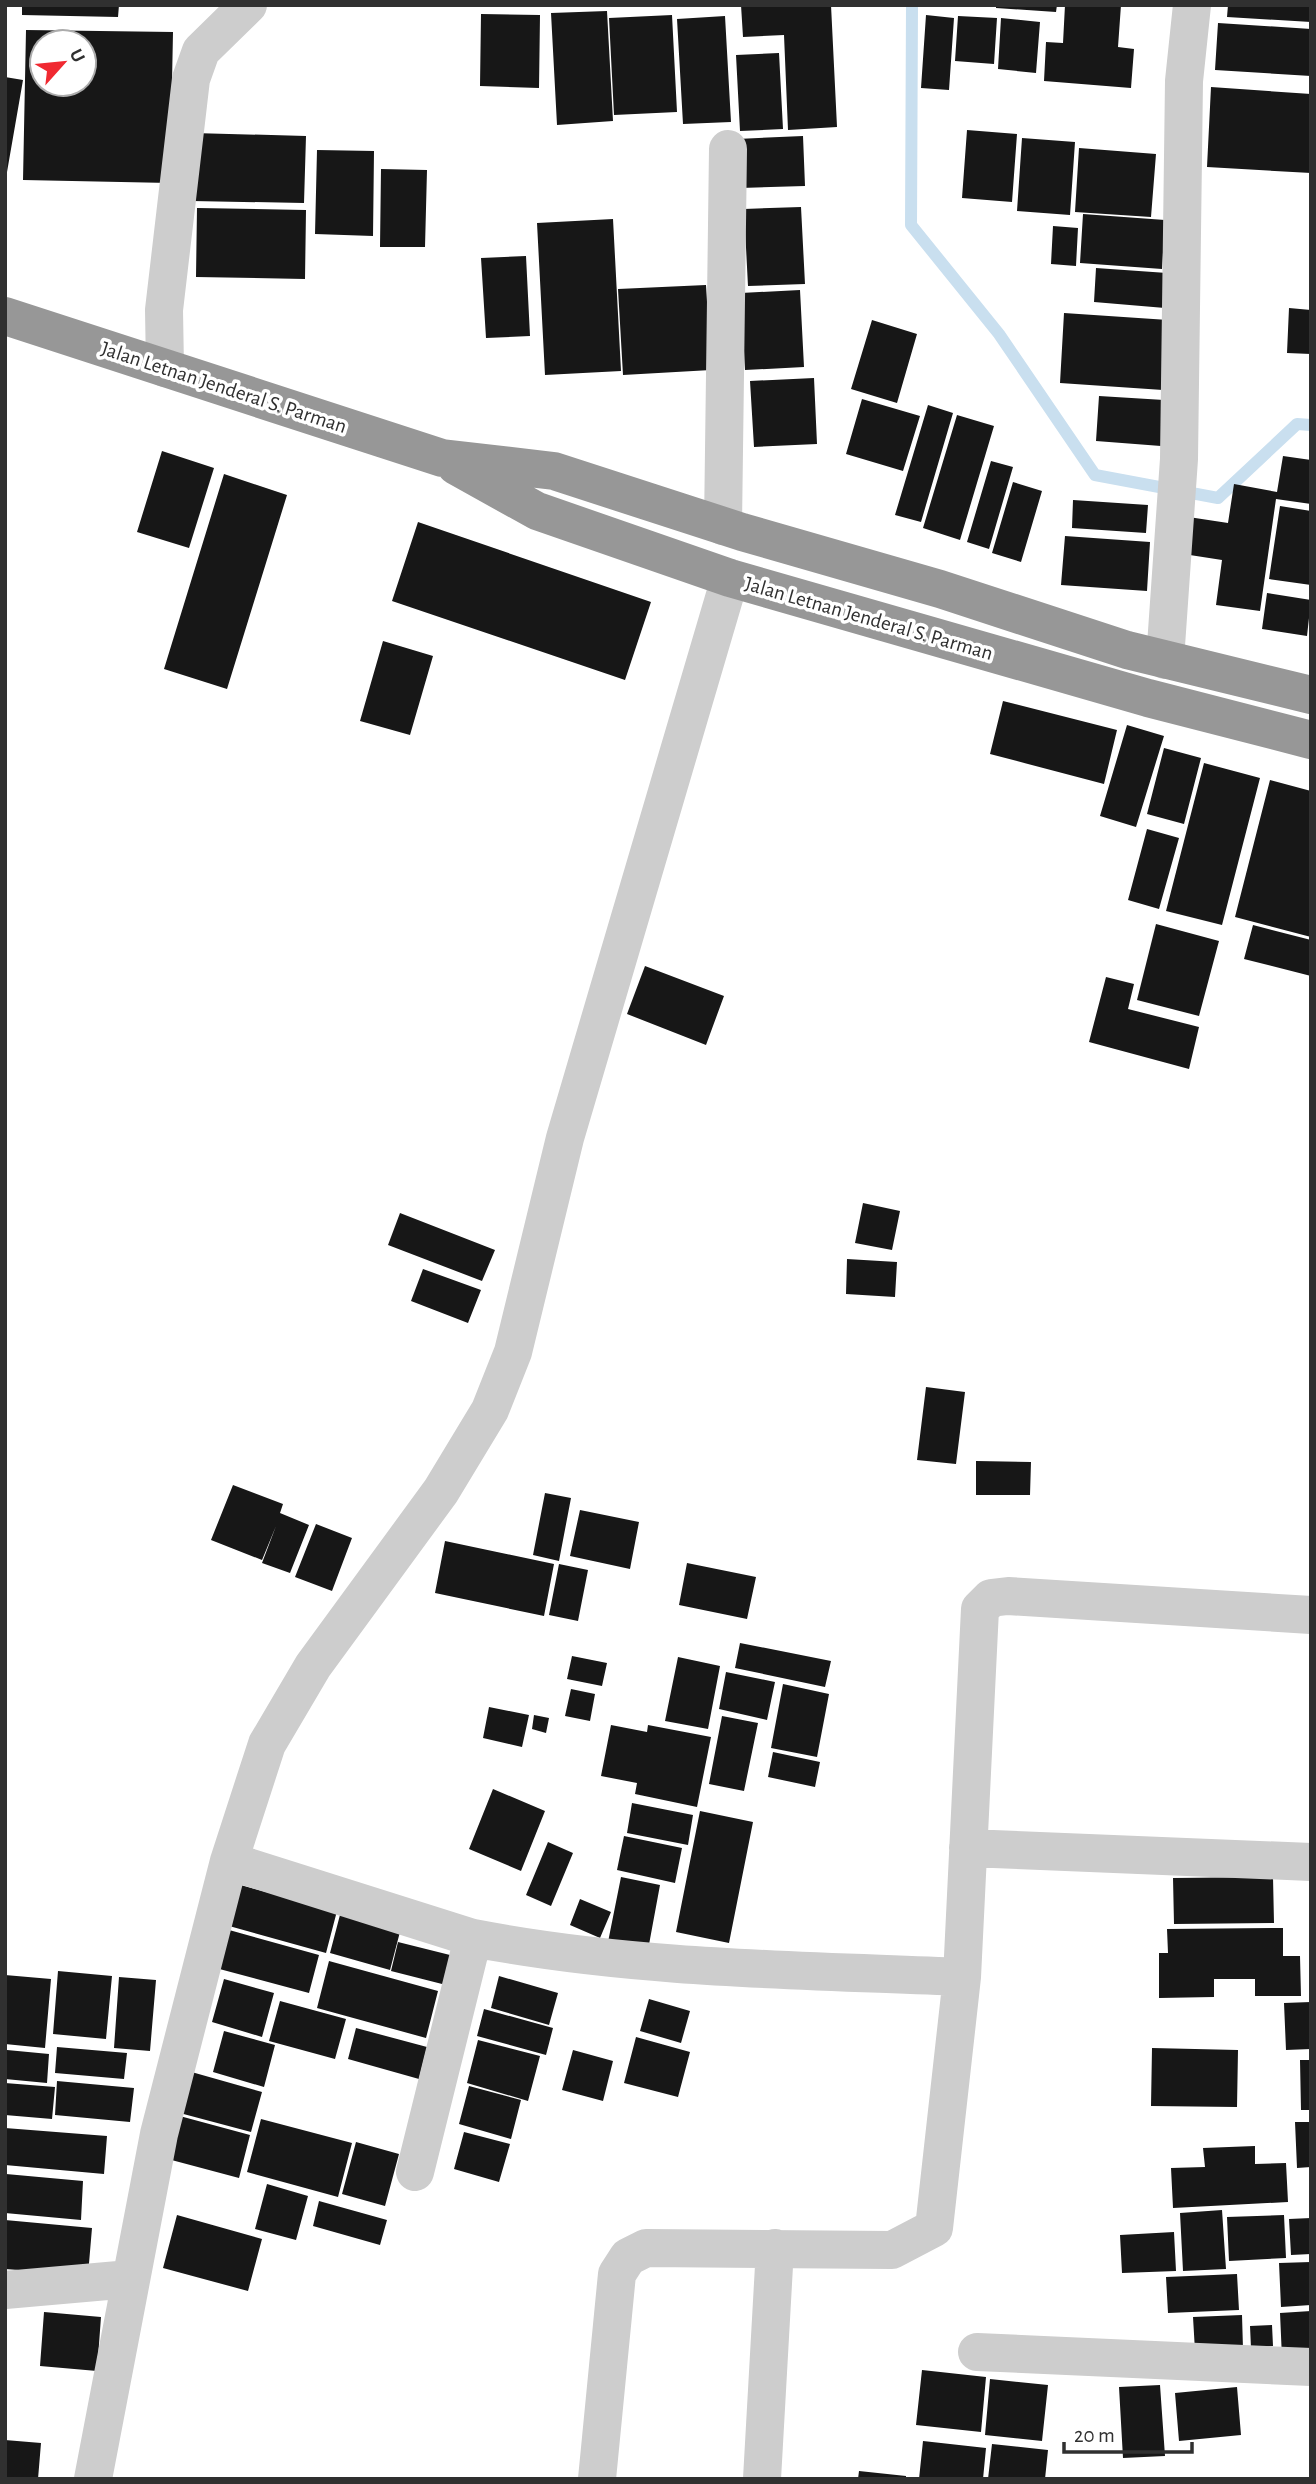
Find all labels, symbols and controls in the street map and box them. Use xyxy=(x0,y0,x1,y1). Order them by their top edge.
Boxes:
north arrow xyxy=(28,28,98,98)
text: U xyxy=(66,46,88,66)
street label: Jalan Letnan Jenderal S. Parman xyxy=(98,338,349,437)
street label: Jalan Letnan Jenderal S. Parman xyxy=(742,573,995,664)
scale bar xyxy=(1064,2410,1192,2454)
text: 20 m xyxy=(1074,2425,1115,2446)

